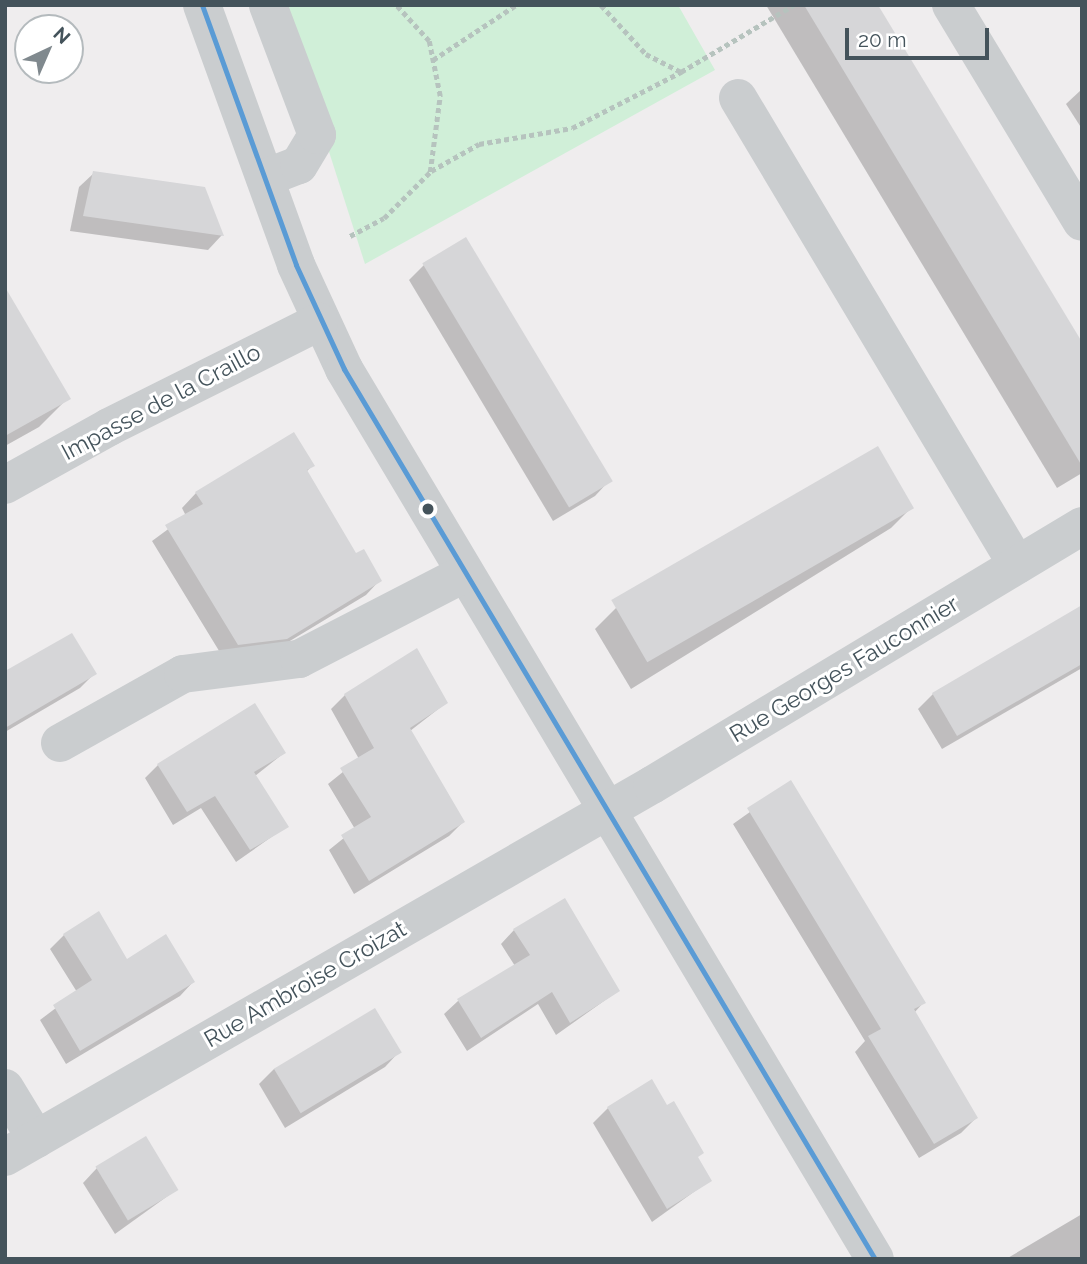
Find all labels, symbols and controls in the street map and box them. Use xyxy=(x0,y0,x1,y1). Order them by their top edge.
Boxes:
north arrow xyxy=(14,14,84,84)
scale bar xyxy=(849,14,992,58)
text: N xyxy=(49,22,75,48)
text: 20 m xyxy=(858,27,906,52)
street label: Impasse de la Craillo xyxy=(57,338,265,466)
unlabelled marker xyxy=(421,502,435,516)
street label: Rue Georges Fauconnier xyxy=(725,590,963,748)
street label: Rue Ambroise Croizat xyxy=(199,915,411,1053)

